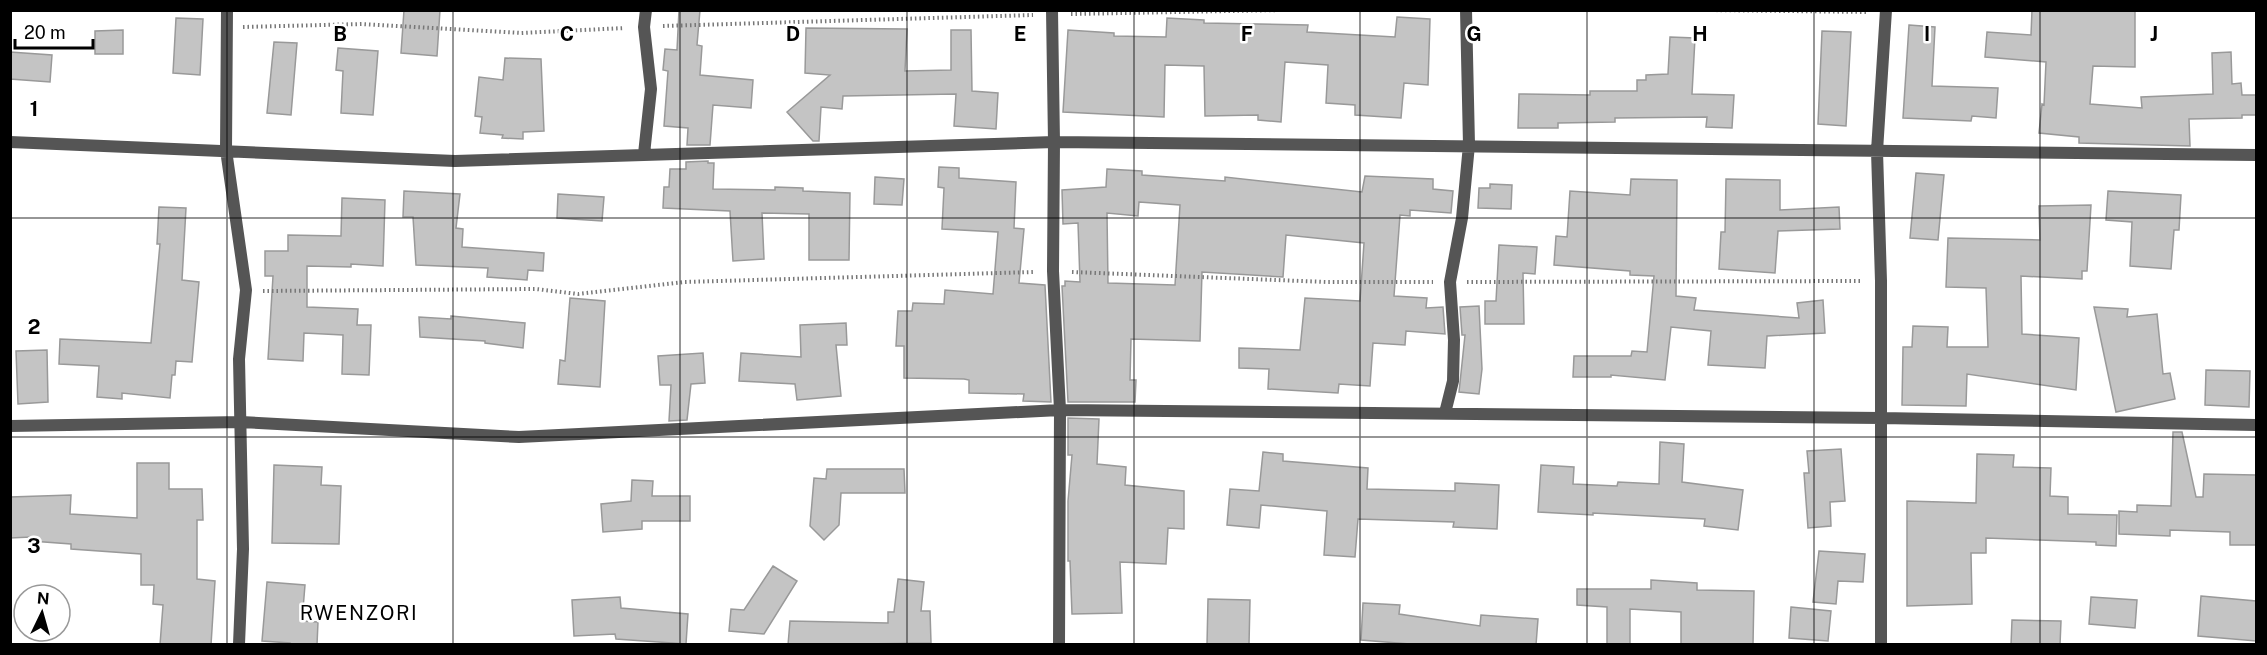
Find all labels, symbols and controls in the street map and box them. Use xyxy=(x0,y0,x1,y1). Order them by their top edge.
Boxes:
scale bar xyxy=(15,12,93,50)
text: 20 m xyxy=(24,22,66,43)
text: B xyxy=(333,22,347,46)
text: C xyxy=(560,22,574,46)
text: D xyxy=(786,22,800,46)
text: E xyxy=(1014,22,1026,46)
text: F xyxy=(1241,22,1253,46)
text: G xyxy=(1466,22,1482,46)
text: H xyxy=(1692,22,1708,46)
text: I xyxy=(1924,22,1930,46)
text: J xyxy=(2150,22,2158,46)
text: 1 xyxy=(30,97,38,121)
text: 2 xyxy=(28,315,40,339)
text: 3 xyxy=(27,534,41,558)
north arrow xyxy=(12,583,72,643)
text: N xyxy=(36,589,50,609)
district label: RWENZORI xyxy=(300,601,418,625)

